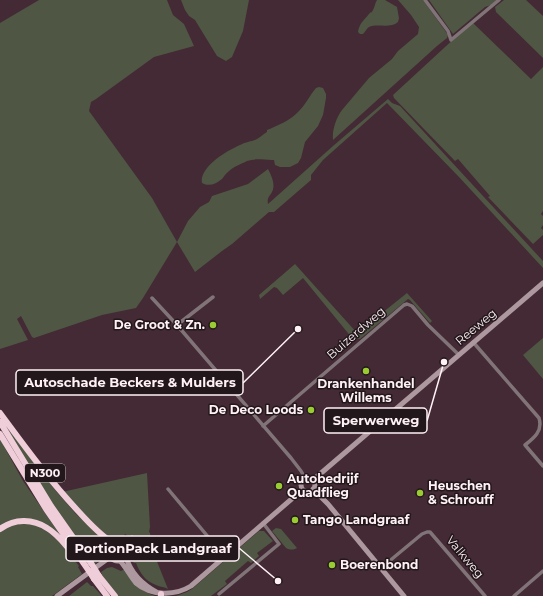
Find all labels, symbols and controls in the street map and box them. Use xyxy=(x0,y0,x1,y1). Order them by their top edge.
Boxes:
street label: Buizerdweg xyxy=(323,303,388,362)
street label: Reeweg xyxy=(452,305,499,348)
place label: De Groot & Zn. xyxy=(114,317,205,332)
marker: De Groot & Zn. xyxy=(208,320,218,330)
marker: Drankenhandel Willems xyxy=(361,366,371,376)
callout: Autoschade Beckers & Mulders xyxy=(16,370,243,395)
text: Autoschade Beckers & Mulders xyxy=(23,374,236,390)
place label: Drankenhandel Willems xyxy=(317,376,415,405)
place label: De Deco Loods xyxy=(209,402,304,417)
marker: De Deco Loods xyxy=(306,405,316,415)
callout: Sperwerweg xyxy=(324,408,427,433)
text: Sperwerweg xyxy=(333,412,419,428)
road number: N300 xyxy=(25,464,65,482)
place label: Autobedrijf Quadflieg xyxy=(286,471,360,500)
place label: Heuschen & Schrouff xyxy=(428,478,495,507)
marker: Autobedrijf Quadflieg xyxy=(274,481,284,491)
marker: Heuschen & Schrouff xyxy=(415,488,425,498)
place label: Tango Landgraaf xyxy=(303,512,411,527)
marker: Tango Landgraaf xyxy=(290,515,300,525)
street label: Valkweg xyxy=(443,532,487,581)
callout: PortionPack Landgraaf xyxy=(66,536,239,561)
text: PortionPack Landgraaf xyxy=(74,540,233,556)
place label: Boerenbond xyxy=(340,557,418,572)
marker: Boerenbond xyxy=(327,560,337,570)

